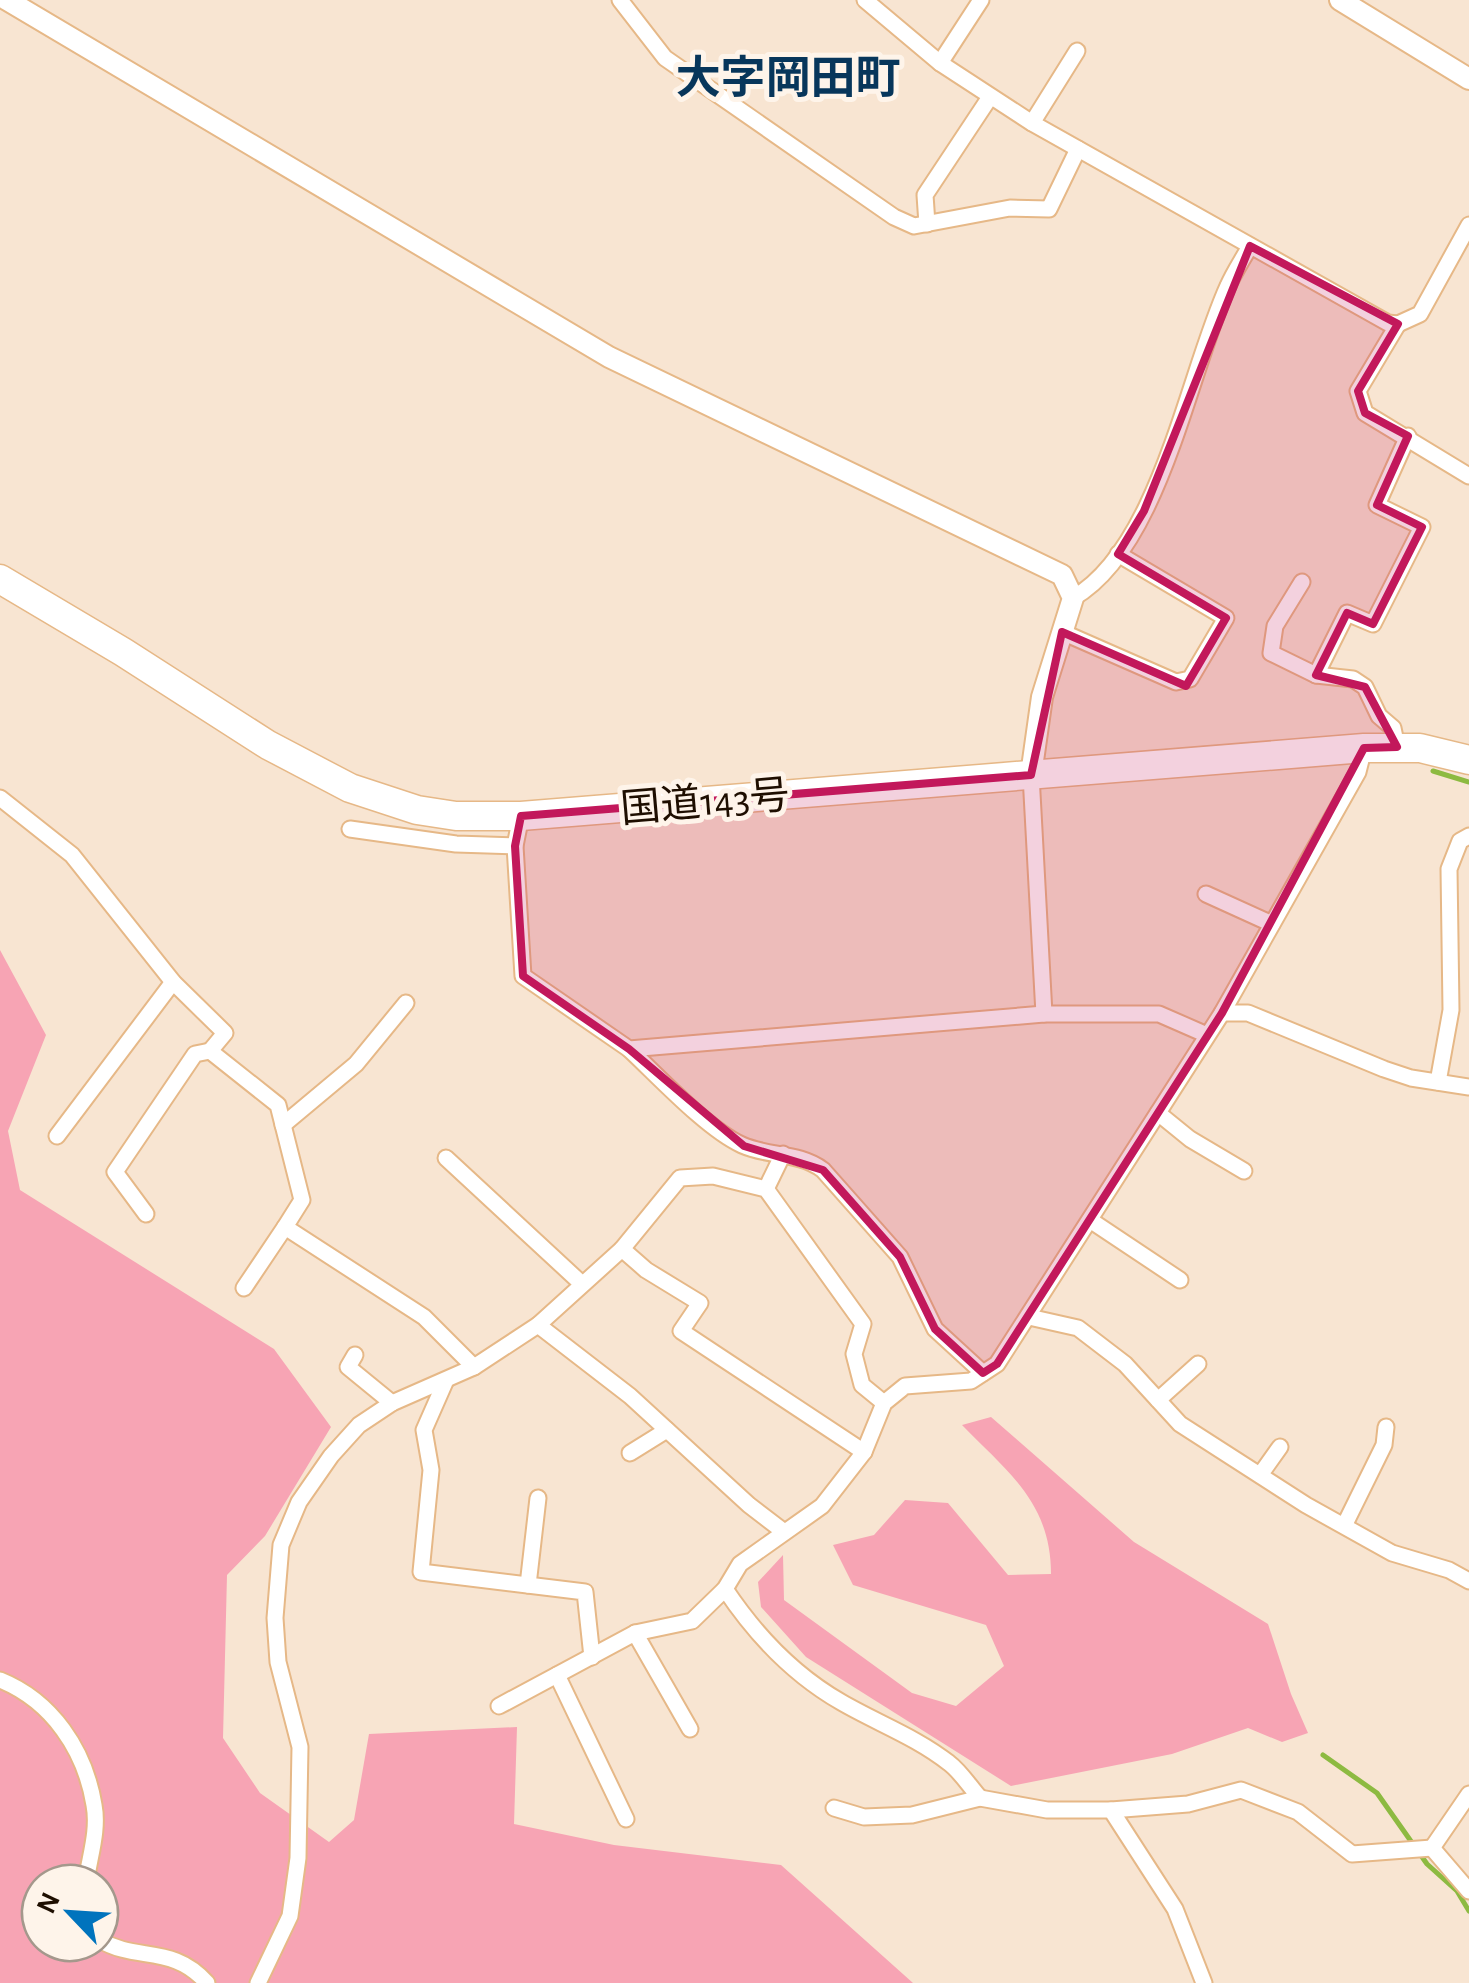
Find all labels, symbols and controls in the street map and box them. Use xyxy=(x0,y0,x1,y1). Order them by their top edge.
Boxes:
district label: 大字岡田町 xyxy=(675,54,901,102)
street label: 国道143号 xyxy=(619,774,791,830)
north arrow xyxy=(20,1863,120,1963)
text: N xyxy=(32,1889,66,1918)

